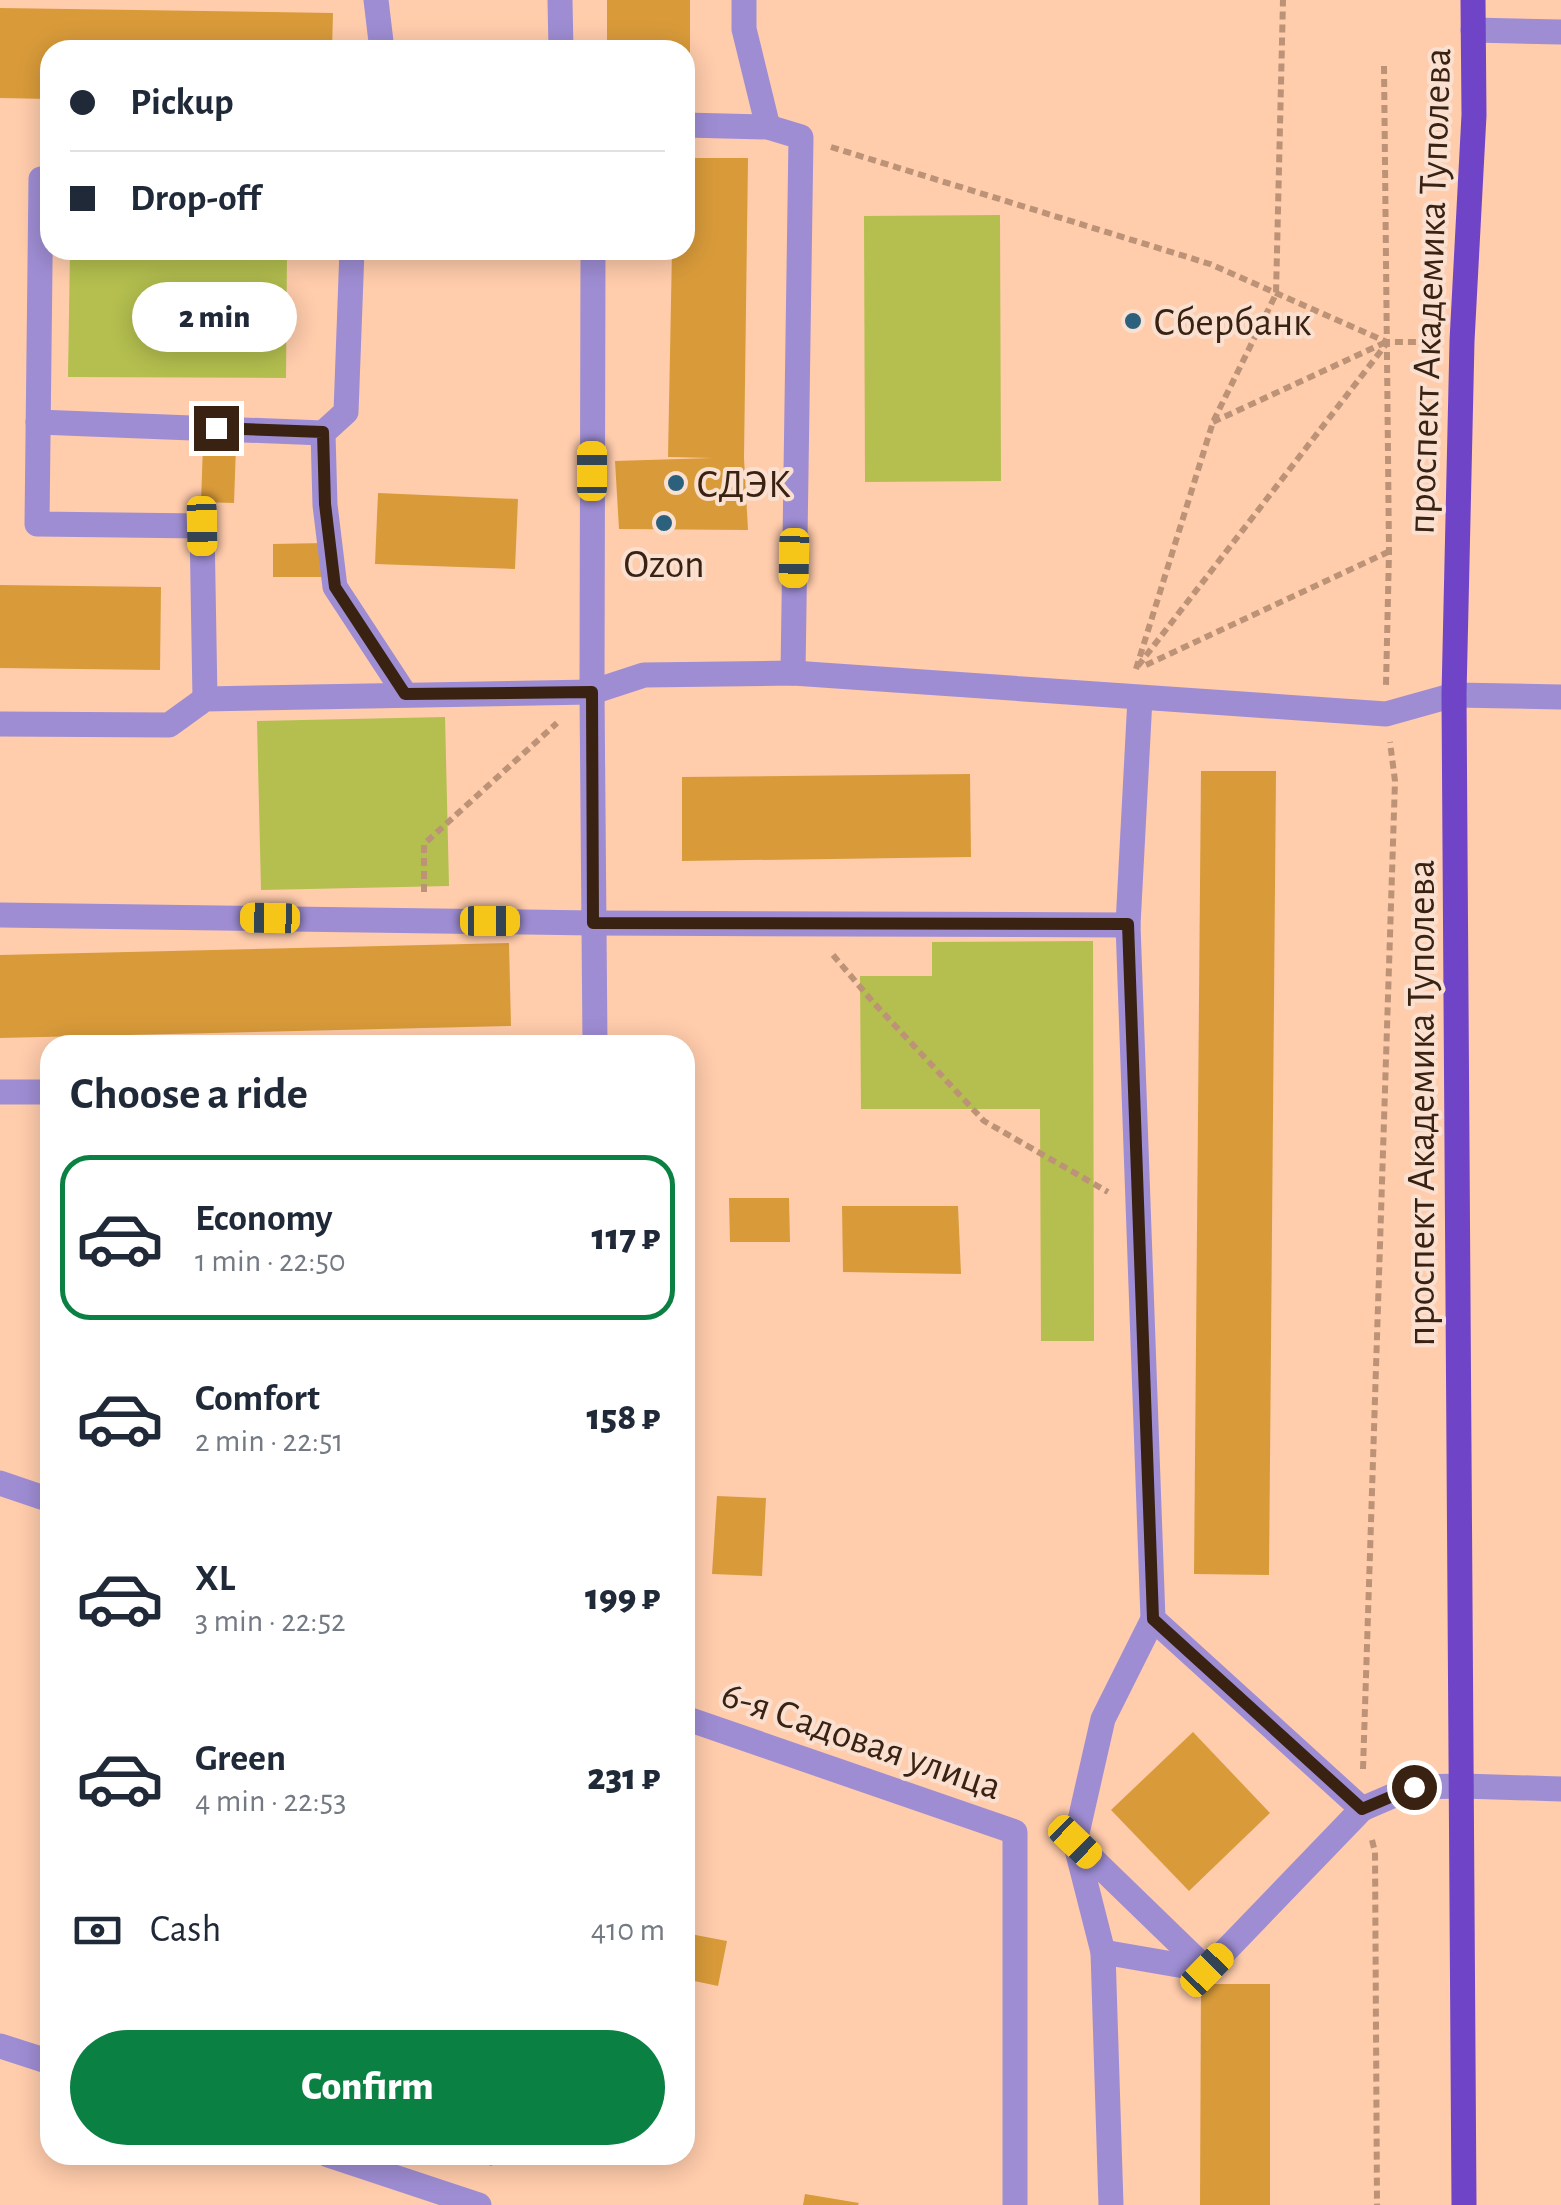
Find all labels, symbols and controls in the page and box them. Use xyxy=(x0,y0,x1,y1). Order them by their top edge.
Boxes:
street label: проспект Академика Туполева xyxy=(1402,47,1458,535)
text: Pickup xyxy=(130,84,234,122)
text: Drop-off xyxy=(130,180,261,218)
callout: 2 min xyxy=(134,283,298,353)
text: 2 min xyxy=(179,301,250,333)
place label: Сбербанк xyxy=(1153,303,1311,343)
marker: Сбербанк xyxy=(1122,310,1144,332)
route end xyxy=(194,406,239,451)
car xyxy=(577,441,607,501)
place label: СДЭК xyxy=(696,465,791,505)
marker: СДЭК xyxy=(665,472,687,494)
car xyxy=(186,496,218,556)
marker: Ozon xyxy=(653,512,675,534)
car xyxy=(778,528,810,588)
place label: Ozon xyxy=(623,545,705,585)
street label: проспект Академика Туполева xyxy=(1402,860,1442,1346)
car xyxy=(240,902,300,934)
car xyxy=(460,906,520,936)
text: Choose a ride xyxy=(70,1072,308,1117)
icon: car xyxy=(75,1193,165,1283)
text: Economy xyxy=(195,1200,333,1238)
text: 117 ₽ xyxy=(592,1219,660,1257)
text: 1 min · 22:50 xyxy=(195,1245,346,1277)
icon: car xyxy=(75,1373,165,1463)
text: Comfort xyxy=(195,1380,320,1418)
text: 158 ₽ xyxy=(587,1399,660,1437)
text: 2 min · 22:51 xyxy=(195,1425,343,1457)
icon: car xyxy=(75,1553,165,1643)
text: XL xyxy=(195,1560,235,1598)
text: 199 ₽ xyxy=(585,1579,660,1617)
text: 3 min · 22:52 xyxy=(195,1605,346,1637)
street label: 6-я Садовая улица xyxy=(716,1674,1006,1807)
icon: car xyxy=(75,1733,165,1823)
text: Green xyxy=(195,1740,286,1778)
text: 231 ₽ xyxy=(587,1759,660,1797)
route start xyxy=(1392,1765,1437,1810)
text: 4 min · 22:53 xyxy=(195,1785,346,1817)
car xyxy=(1043,1810,1107,1874)
icon: cash xyxy=(70,1903,125,1958)
text: Cash xyxy=(150,1911,221,1949)
text: 410 m xyxy=(591,1914,665,1946)
car xyxy=(1175,1938,1239,2002)
button: Confirm xyxy=(70,2030,665,2145)

